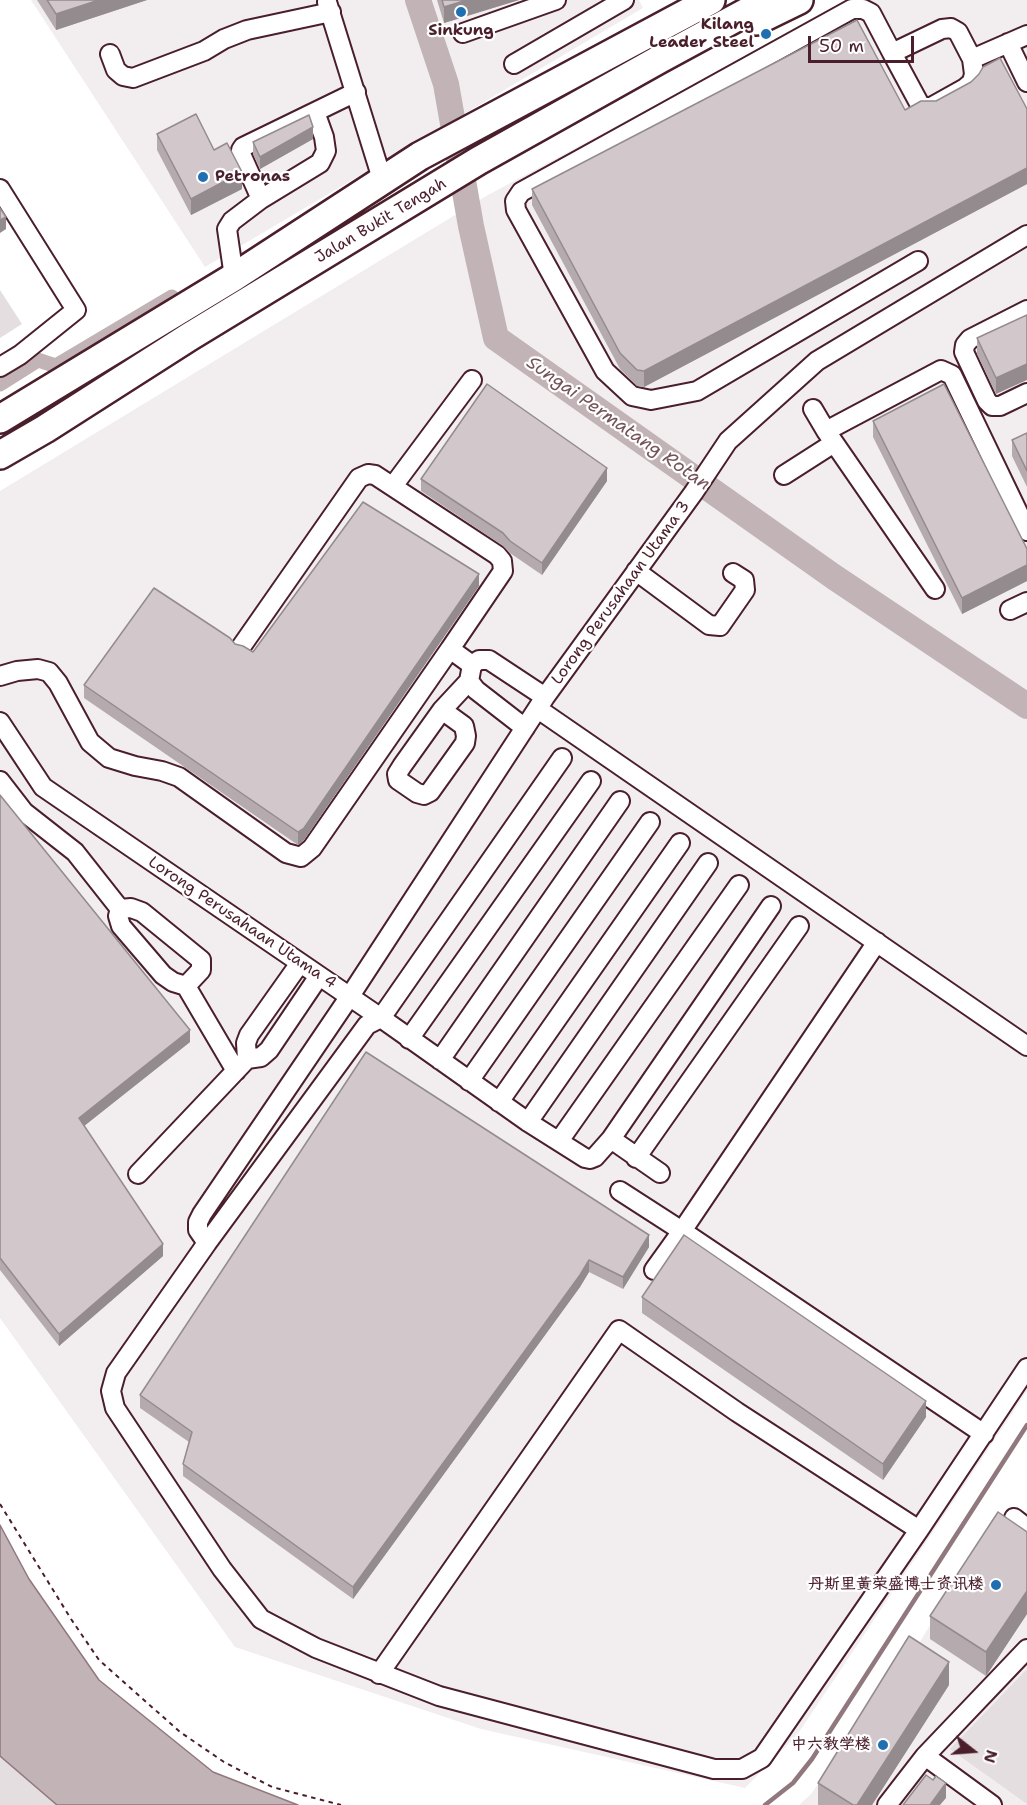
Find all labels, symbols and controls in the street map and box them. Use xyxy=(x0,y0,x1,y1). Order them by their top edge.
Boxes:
marker: Sinkung xyxy=(454,5,468,19)
place label: Kilang Leader Steel xyxy=(649,15,754,53)
place label: Sinkung xyxy=(428,21,494,41)
scale bar xyxy=(811,24,918,62)
marker: Kilang Leader Steel xyxy=(759,27,773,41)
text: 50 m xyxy=(819,34,864,58)
place label: Petronas xyxy=(215,167,290,187)
marker: Petronas xyxy=(196,170,210,184)
street label: Jalan Bukit Tengah xyxy=(312,174,450,268)
water label: Sungai Permatang Rotan xyxy=(522,352,714,496)
street label: Lorong Perusahaan Utama 3 xyxy=(548,497,694,689)
street label: Lorong Perusahaan Utama 4 xyxy=(144,853,340,993)
place label: 丹斯里黄荣盛博士资讯楼 xyxy=(808,1575,984,1595)
marker: 丹斯里黄荣盛博士资讯楼 xyxy=(989,1578,1003,1592)
north arrow xyxy=(943,1721,1003,1781)
place label: 中六教学楼 xyxy=(791,1735,871,1755)
marker: 中六教学楼 xyxy=(876,1738,890,1752)
text: N xyxy=(979,1747,1003,1766)

